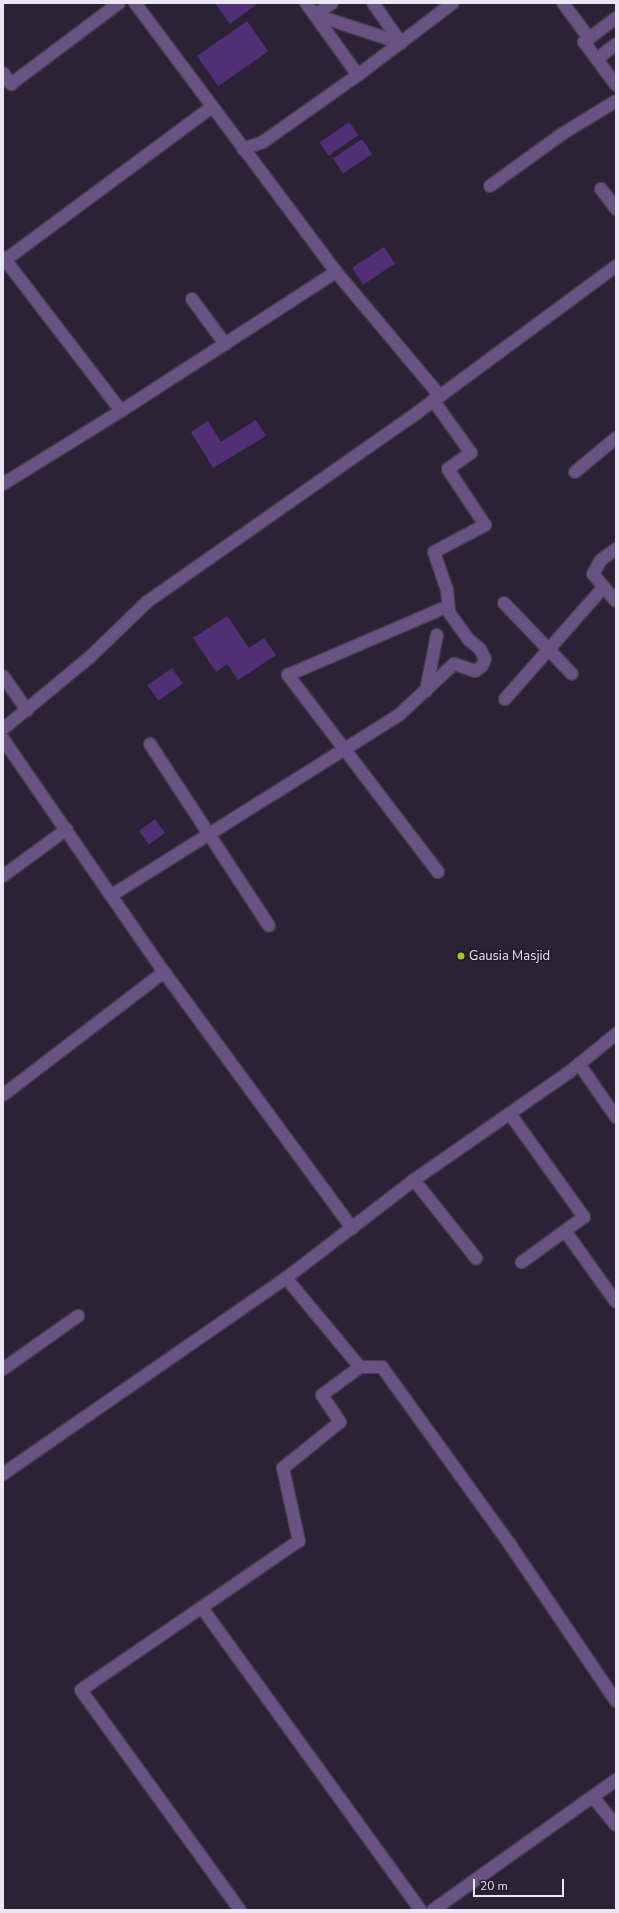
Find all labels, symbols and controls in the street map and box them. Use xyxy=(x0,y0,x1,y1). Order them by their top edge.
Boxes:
place label: Gausia Masjid xyxy=(469,948,550,964)
marker: Gausia Masjid xyxy=(456,951,466,961)
scale bar xyxy=(475,1871,566,1897)
text: 20 m xyxy=(480,1878,508,1894)

